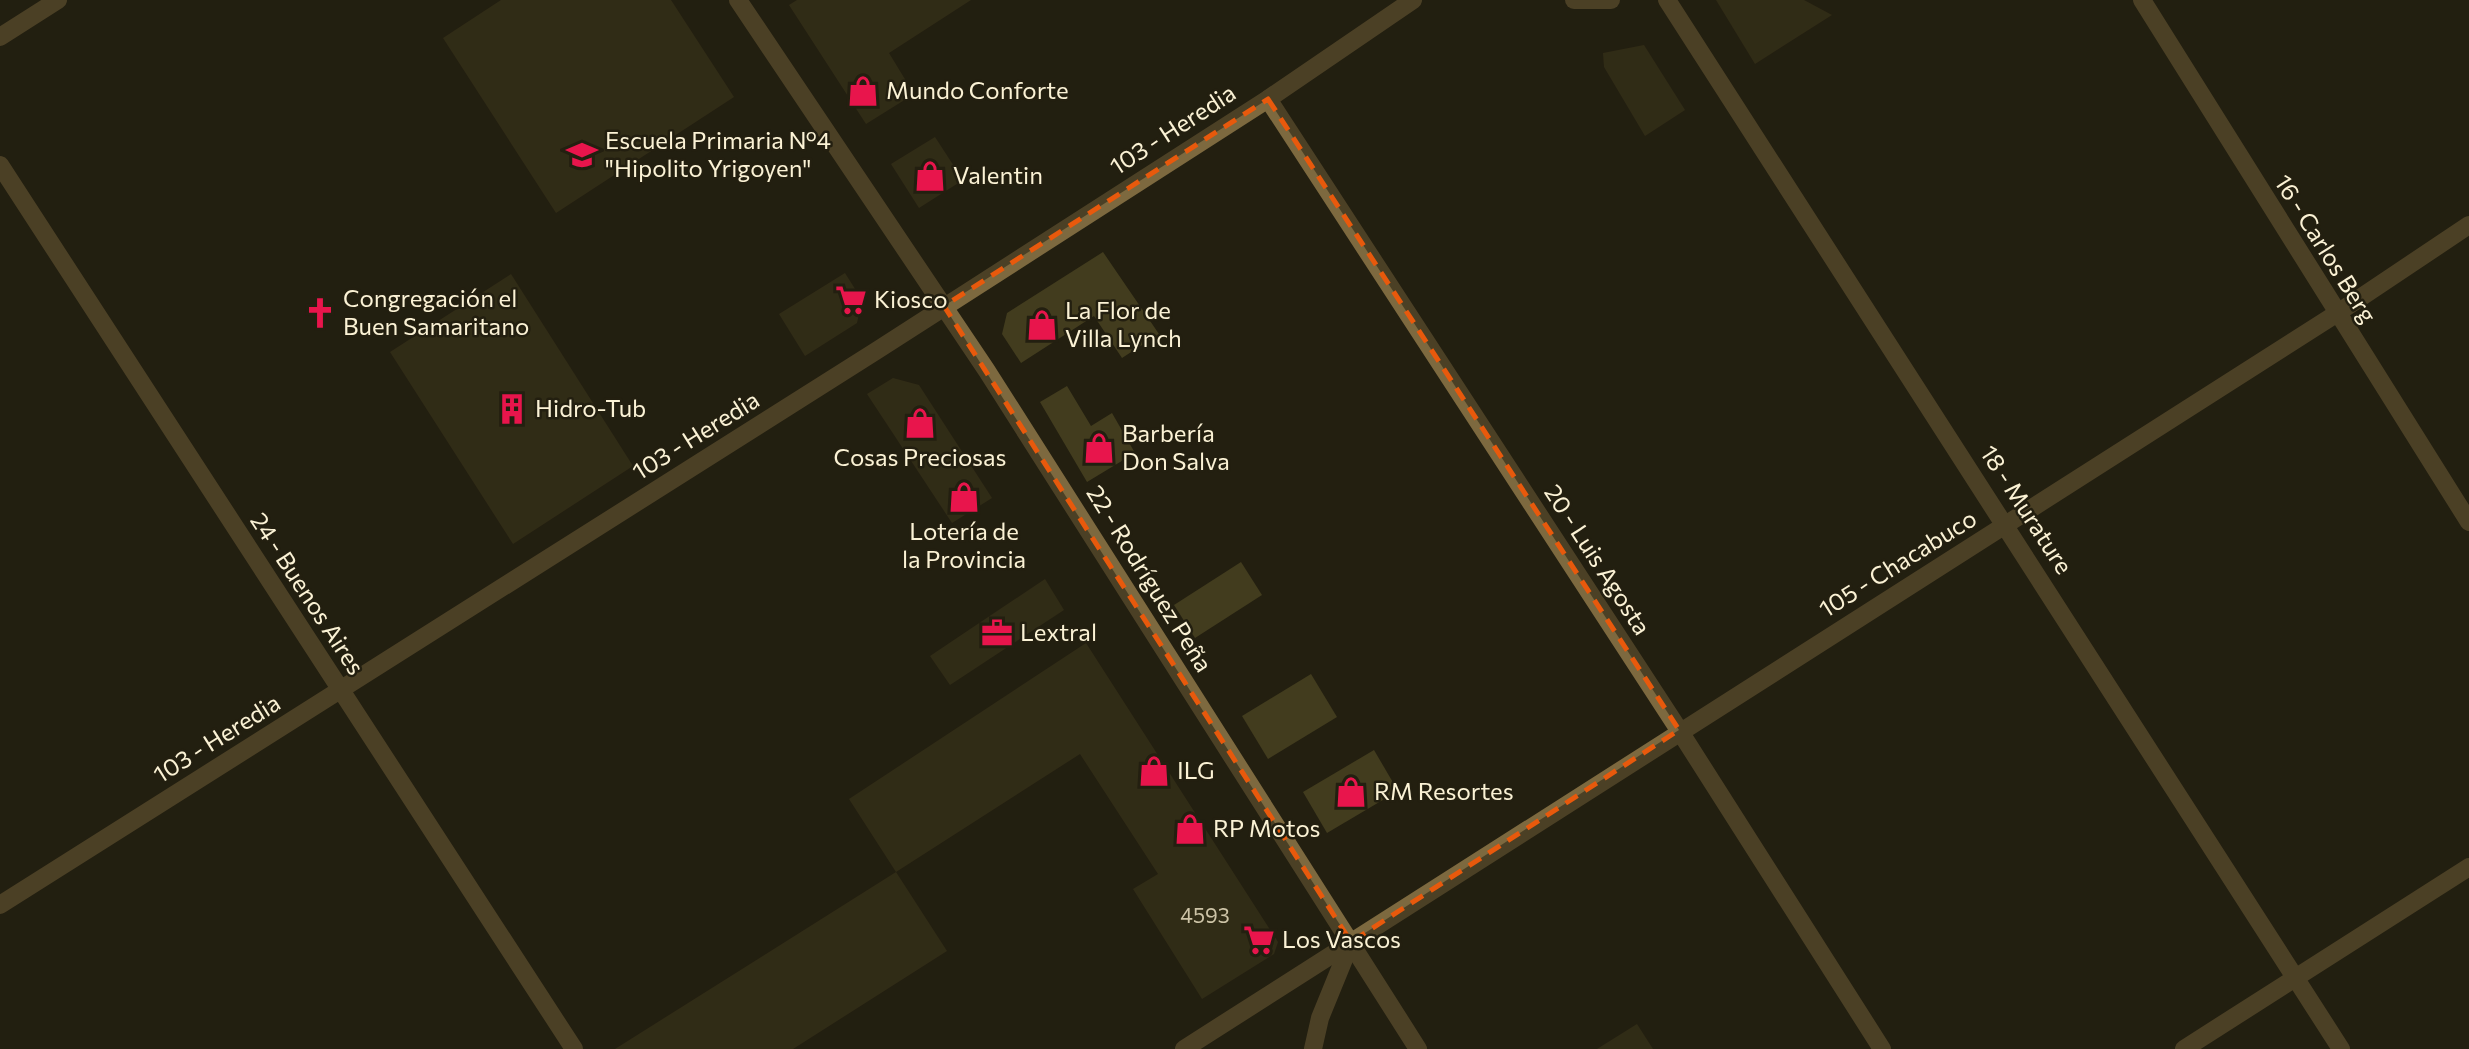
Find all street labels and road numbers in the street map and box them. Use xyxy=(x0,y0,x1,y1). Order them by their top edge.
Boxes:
street label: 103 - Heredia xyxy=(1104,77,1240,180)
street label: 16 - Carlos Berg xyxy=(2269,169,2383,328)
street label: 103 - Heredia xyxy=(626,384,764,485)
street label: 18 - Murature xyxy=(1975,439,2080,579)
street label: 20 - Luis Agosta xyxy=(1539,479,1658,640)
street label: 22 - Rodríguez Peña xyxy=(1081,480,1219,677)
street label: 105 - Chacabuco xyxy=(1813,503,1981,623)
street label: 24 - Buenos Aires xyxy=(245,507,371,680)
street label: 103 - Heredia xyxy=(147,687,285,788)

